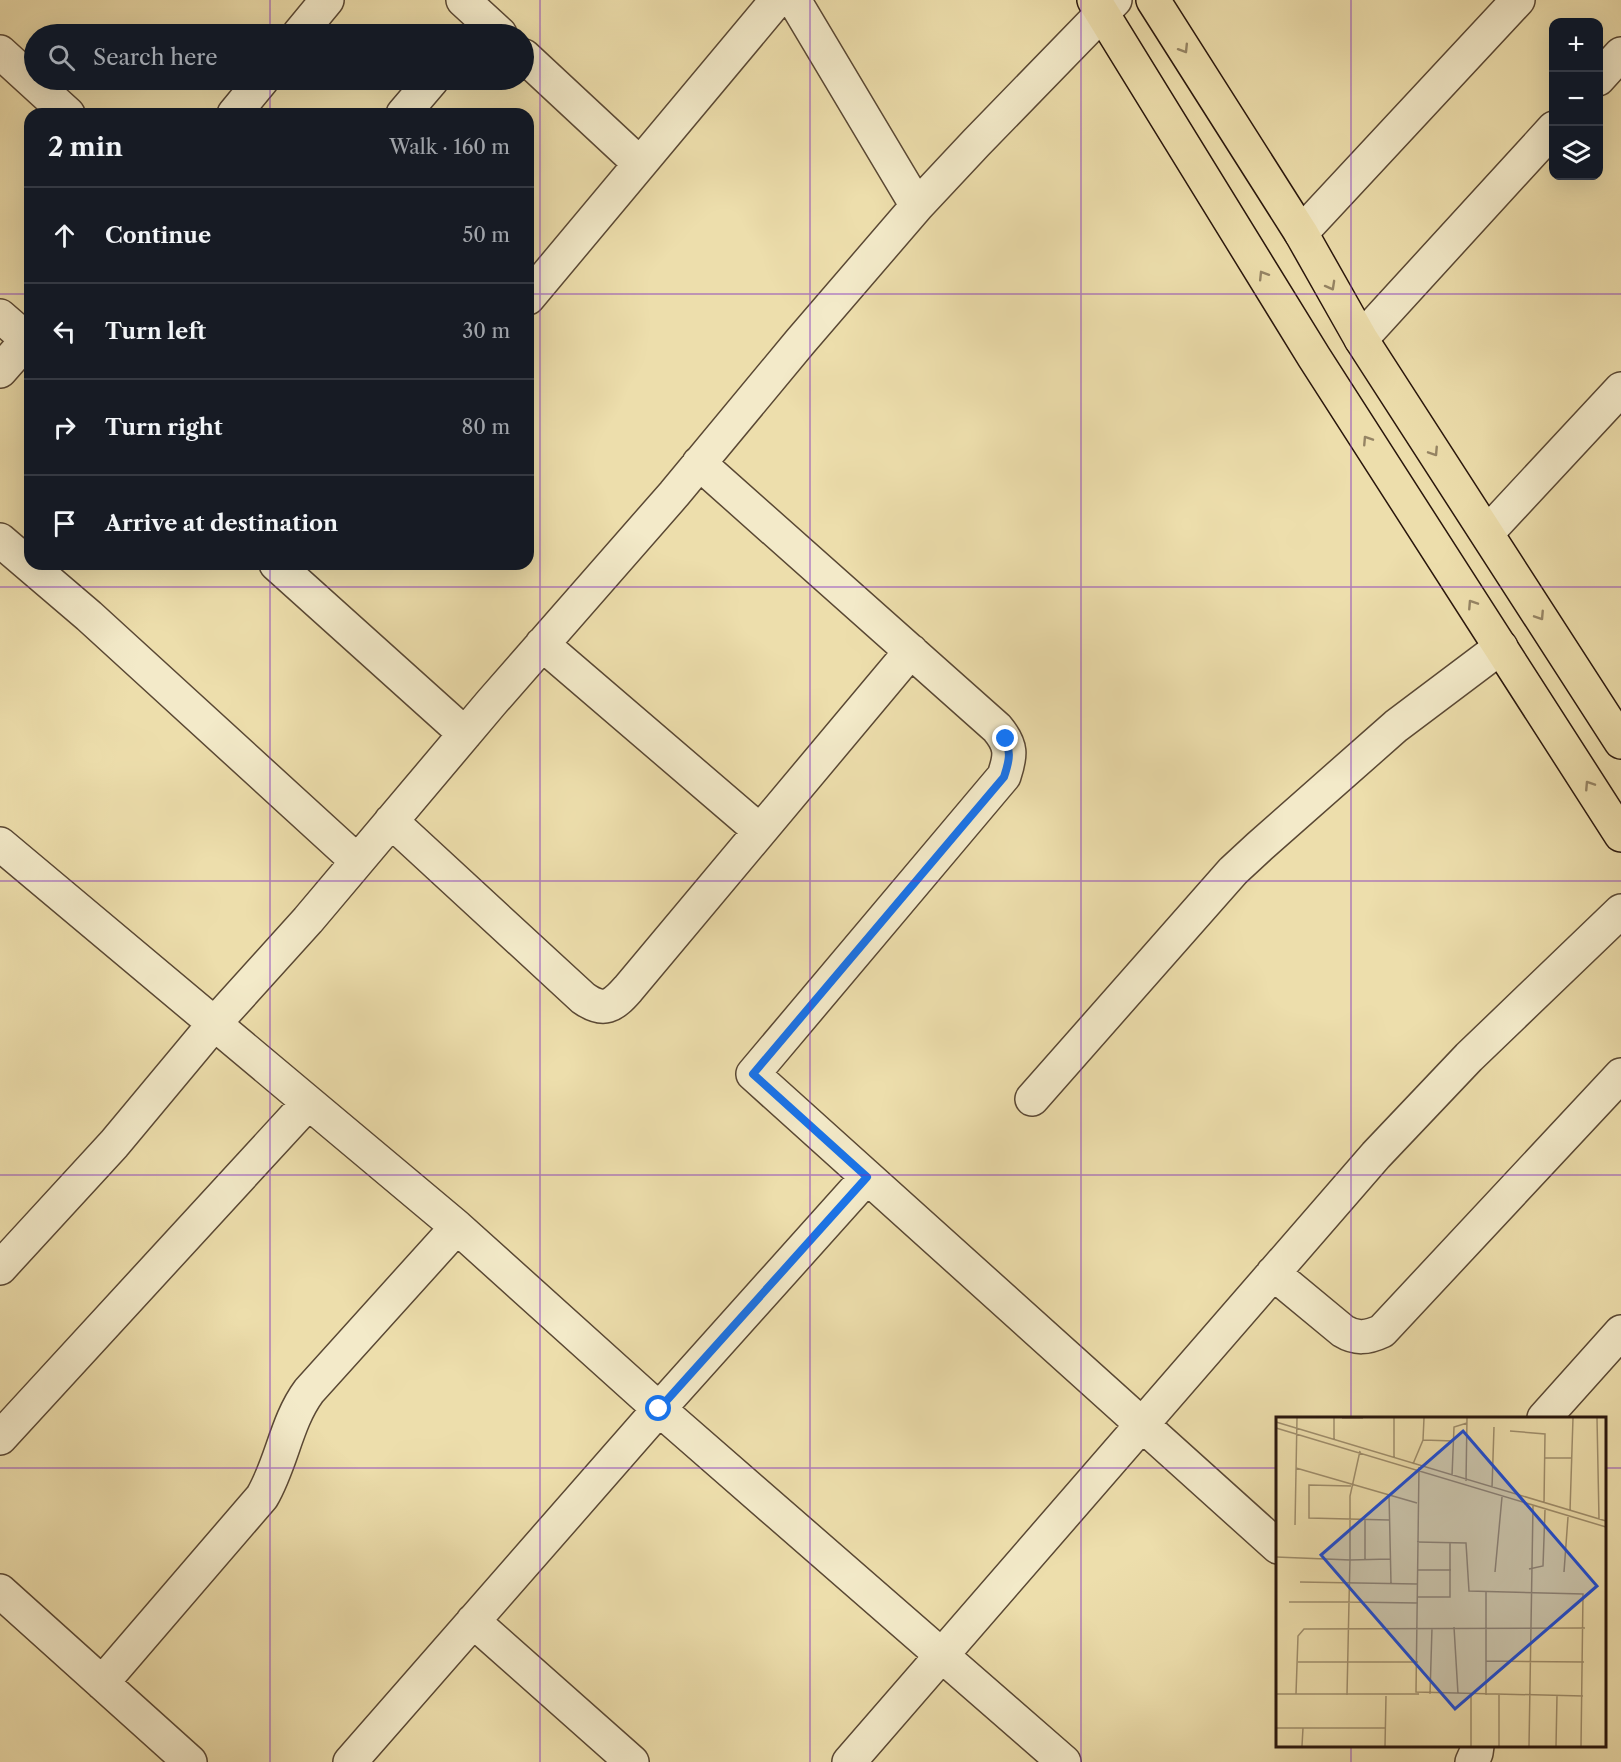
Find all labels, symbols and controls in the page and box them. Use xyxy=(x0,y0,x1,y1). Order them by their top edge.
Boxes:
map controls xyxy=(1549,18,1603,180)
button: + xyxy=(1549,18,1603,72)
search box xyxy=(24,24,534,90)
icon: search xyxy=(45,41,78,74)
one-way arrow xyxy=(1177,43,1189,53)
text: Search here xyxy=(93,44,218,71)
button: − xyxy=(1549,72,1603,126)
button: layers xyxy=(1549,126,1603,180)
text: 2 min xyxy=(48,131,123,163)
text: Walk · 160 m xyxy=(389,135,510,159)
icon: ahead xyxy=(48,219,81,252)
text: Continue xyxy=(105,222,211,249)
text: 50 m xyxy=(463,223,510,247)
one-way arrow xyxy=(1259,271,1271,281)
one-way arrow xyxy=(1324,280,1335,291)
icon: left xyxy=(48,315,81,348)
text: Turn left xyxy=(105,318,206,345)
text: 30 m xyxy=(462,319,510,343)
icon: right xyxy=(48,411,81,444)
text: Turn right xyxy=(105,414,223,441)
text: 80 m xyxy=(462,415,510,439)
one-way arrow xyxy=(1363,436,1374,447)
one-way arrow xyxy=(1427,445,1438,456)
icon: arrive xyxy=(48,507,81,540)
text: Arrive at destination xyxy=(105,510,338,537)
one-way arrow xyxy=(1468,600,1480,610)
one-way arrow xyxy=(1532,610,1544,620)
route end xyxy=(992,725,1018,751)
one-way arrow xyxy=(1586,781,1597,792)
route start xyxy=(645,1395,671,1421)
inset map xyxy=(1276,1417,1606,1747)

